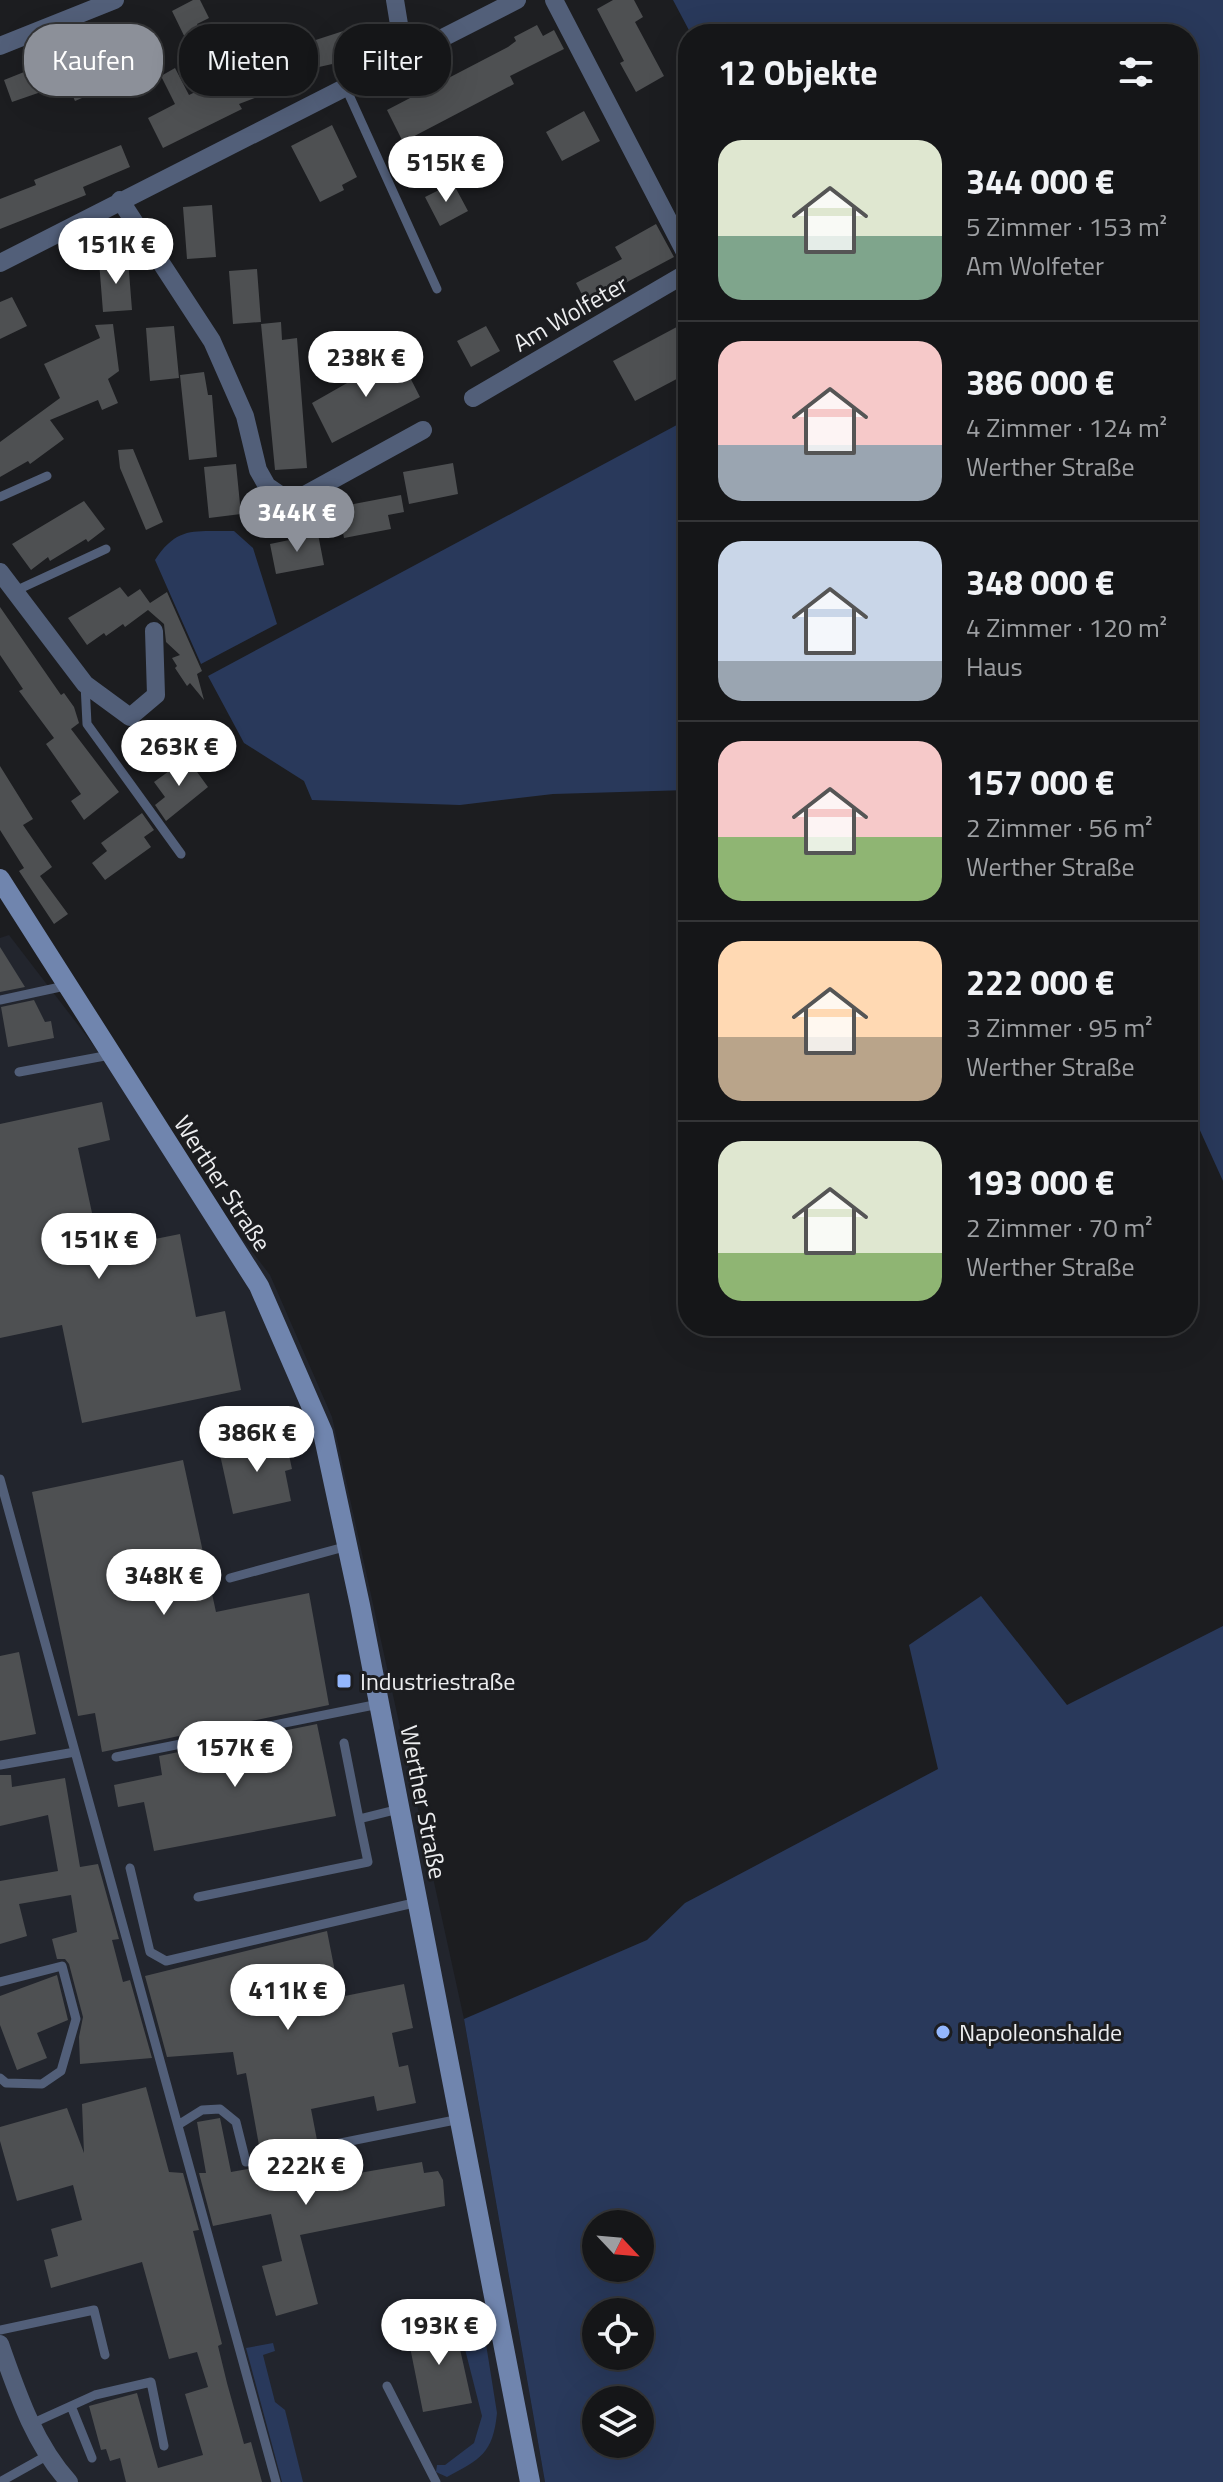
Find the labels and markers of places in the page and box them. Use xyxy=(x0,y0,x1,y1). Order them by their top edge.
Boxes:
pin: 515K € xyxy=(381,136,511,204)
pin: 151K € xyxy=(51,218,181,286)
pin: 238K € xyxy=(301,331,431,399)
pin: 344K € xyxy=(232,486,362,554)
pin: 263K € xyxy=(114,720,244,788)
pin: 151K € xyxy=(34,1213,164,1281)
pin: 386K € xyxy=(192,1406,322,1474)
pin: 348K € xyxy=(99,1549,229,1617)
place label: Industriestraße xyxy=(360,1663,515,1699)
marker: Industriestraße xyxy=(335,1672,353,1690)
pin: 157K € xyxy=(170,1721,300,1789)
pin: 411K € xyxy=(223,1964,353,2032)
place label: Napoleonshalde xyxy=(959,2014,1122,2050)
marker: Napoleonshalde xyxy=(934,2023,952,2041)
pin: 222K € xyxy=(241,2139,371,2207)
pin: 193K € xyxy=(374,2299,504,2367)

